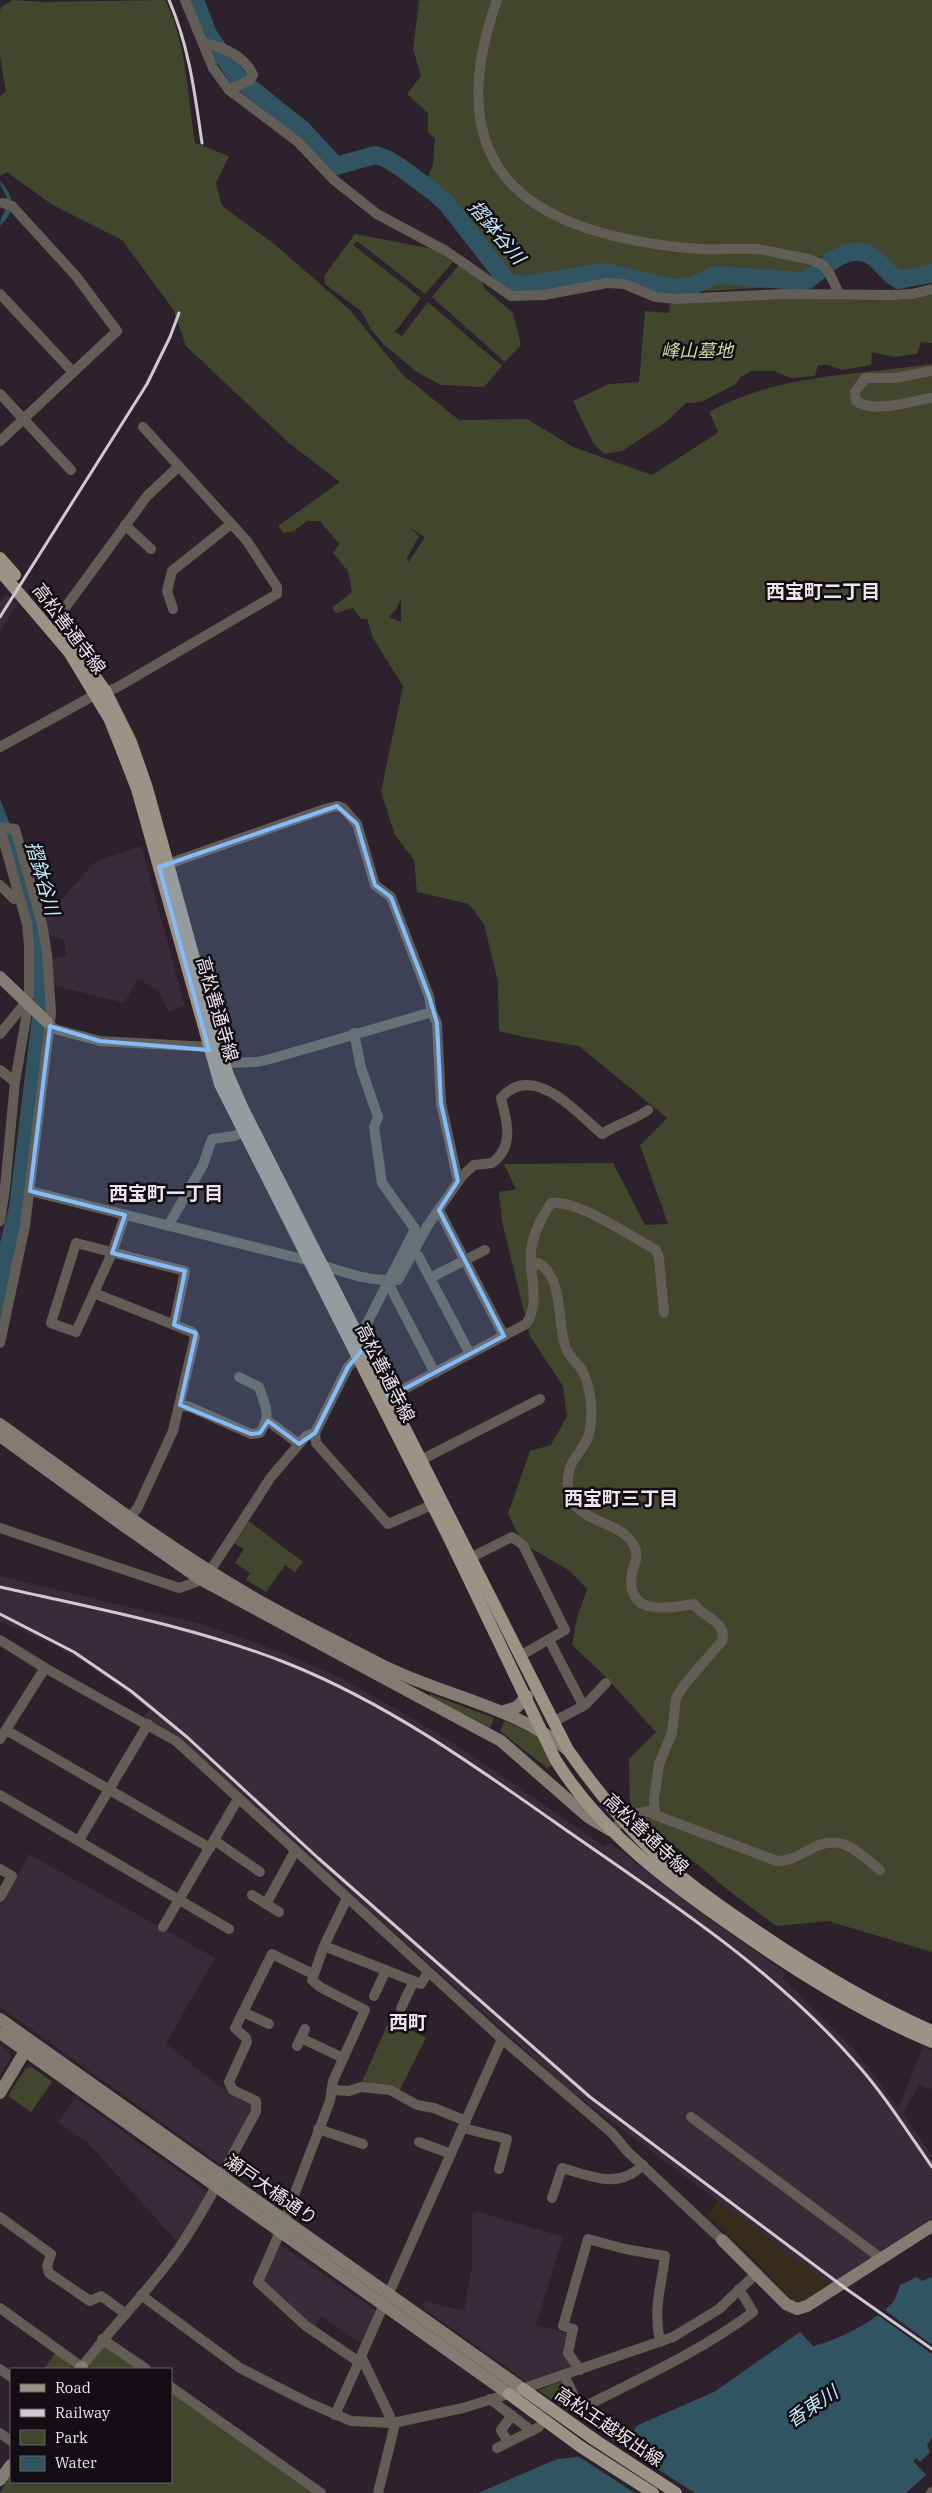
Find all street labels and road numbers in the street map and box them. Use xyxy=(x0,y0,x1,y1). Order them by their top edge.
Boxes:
street label: 高松善通寺線 xyxy=(28,579,111,679)
street label: 高松善通寺線 xyxy=(192,954,243,1064)
street label: 高松善通寺線 xyxy=(351,1319,420,1426)
street label: 高松善通寺線 xyxy=(599,1788,694,1879)
street label: 瀬戸大橋通り xyxy=(220,2149,322,2230)
street label: 高松王越坂出線 xyxy=(551,2382,668,2471)

